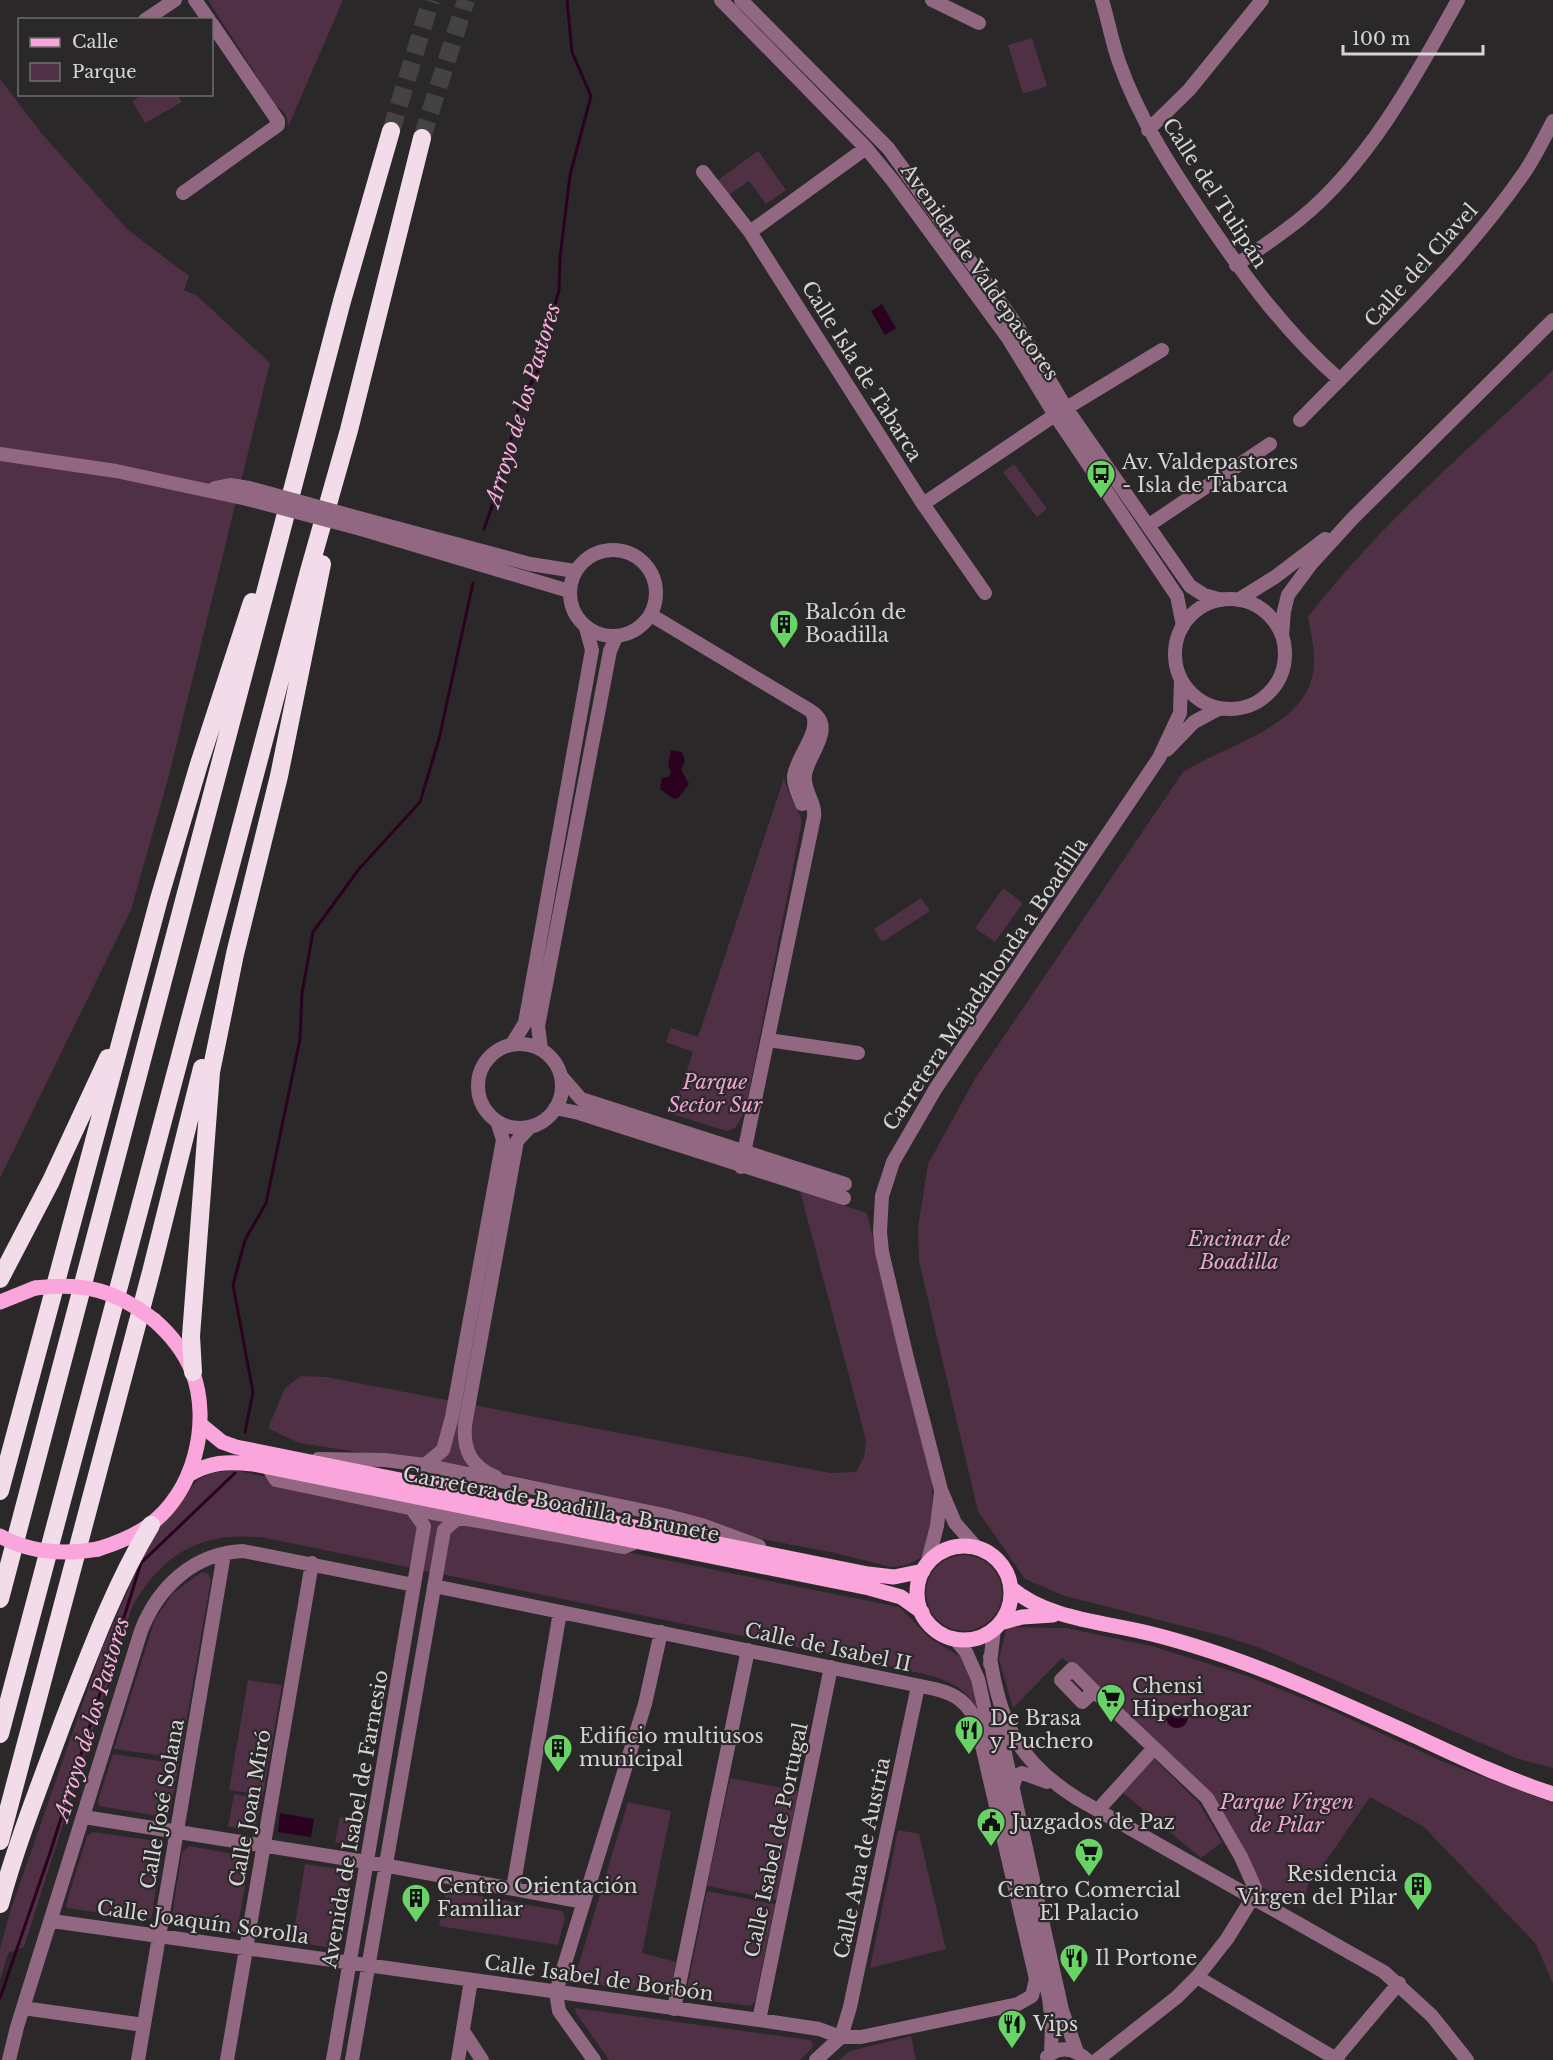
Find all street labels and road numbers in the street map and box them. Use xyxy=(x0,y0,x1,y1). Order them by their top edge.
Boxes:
street label: Calle del Tulipán xyxy=(1158,114,1273,273)
street label: Avenida de Valdepastores xyxy=(895,158,1064,385)
street label: Calle del Clavel xyxy=(1359,198,1483,332)
street label: Calle Isla de Tabarca xyxy=(797,276,928,466)
street label: Carretera Majadahonda a Boadilla xyxy=(878,832,1093,1135)
street label: Carretera de Boadilla a Brunete xyxy=(401,1462,721,1546)
street label: Calle de Isabel II xyxy=(742,1618,914,1676)
street label: Avenida de Isabel de Farnesio xyxy=(317,1668,393,1971)
street label: Calle José Solana xyxy=(135,1716,189,1891)
street label: Calle Isabel de Portugal xyxy=(739,1720,813,1960)
street label: Calle Joan Miró xyxy=(224,1727,276,1889)
street label: Calle Ana de Austria xyxy=(829,1754,895,1961)
street label: Calle Joaquín Sorolla xyxy=(95,1895,312,1949)
street label: Calle Isabel de Borbón xyxy=(483,1950,715,2006)

